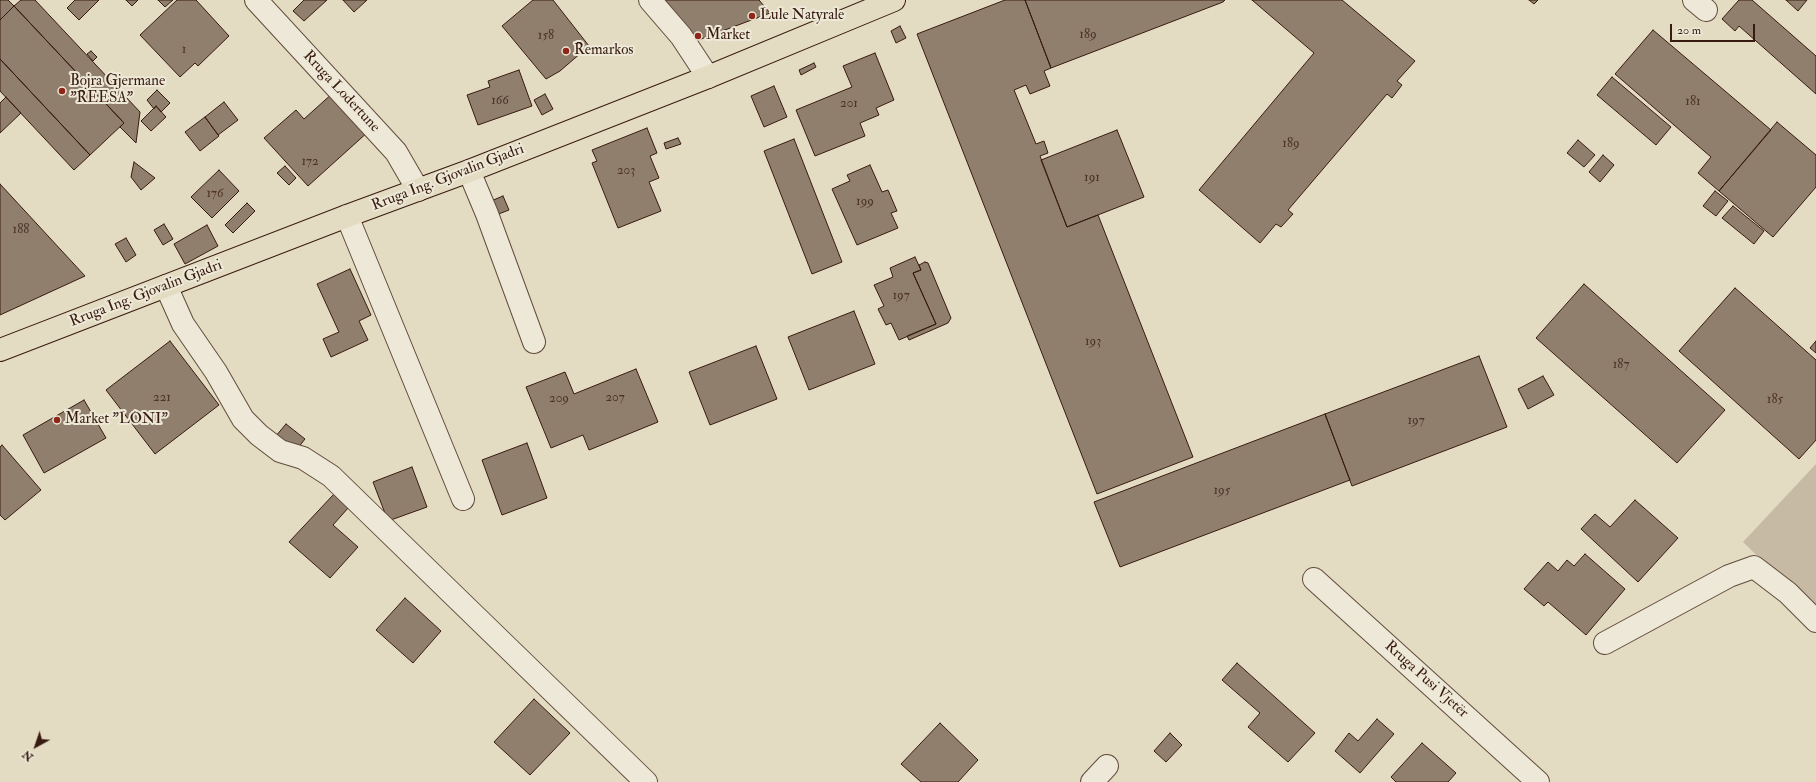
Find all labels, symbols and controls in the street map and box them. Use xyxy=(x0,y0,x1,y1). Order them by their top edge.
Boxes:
place label: Lule Natyrale xyxy=(760,7,844,25)
marker: Lule Natyrale xyxy=(747,11,757,21)
scale bar xyxy=(1672,16,1757,42)
text: 20 m xyxy=(1677,23,1701,38)
place label: Market xyxy=(706,27,750,45)
house number: 189 xyxy=(1079,27,1097,43)
house number: 158 xyxy=(538,28,554,44)
marker: Market xyxy=(693,31,703,41)
house number: 1 xyxy=(182,42,186,58)
place label: Remarkos xyxy=(574,42,634,60)
marker: Remarkos xyxy=(561,46,571,56)
street label: Rruga Lodertune xyxy=(299,48,383,136)
place label: Bojra Gjermane "REESA" xyxy=(70,73,165,108)
marker: Bojra Gjermane "REESA" xyxy=(57,86,67,96)
house number: 166 xyxy=(491,93,509,109)
house number: 181 xyxy=(1685,94,1701,110)
house number: 201 xyxy=(840,96,858,112)
house number: 189 xyxy=(1282,136,1300,152)
street label: Rruga Ing. Gjovalin Gjadri xyxy=(369,141,527,215)
house number: 172 xyxy=(301,154,319,170)
house number: 203 xyxy=(617,163,635,179)
house number: 191 xyxy=(1084,170,1100,186)
house number: 176 xyxy=(206,186,224,202)
house number: 199 xyxy=(856,194,874,210)
house number: 188 xyxy=(13,222,29,238)
street label: Rruga Ing. Gjovalin Gjadri xyxy=(67,257,225,331)
house number: 197 xyxy=(892,288,910,304)
house number: 193 xyxy=(1085,334,1101,350)
house number: 187 xyxy=(1613,357,1629,373)
house number: 221 xyxy=(153,390,171,406)
house number: 207 xyxy=(605,390,625,406)
house number: 209 xyxy=(549,391,569,407)
house number: 185 xyxy=(1767,392,1783,408)
place label: Market "LONI" xyxy=(65,411,168,429)
house number: 197 xyxy=(1407,413,1425,429)
marker: Market "LONI" xyxy=(52,415,62,425)
house number: 195 xyxy=(1214,483,1230,499)
street label: Rruga Pusi Vjetër xyxy=(1380,638,1472,722)
north arrow xyxy=(16,726,56,766)
text: N xyxy=(20,747,36,764)

